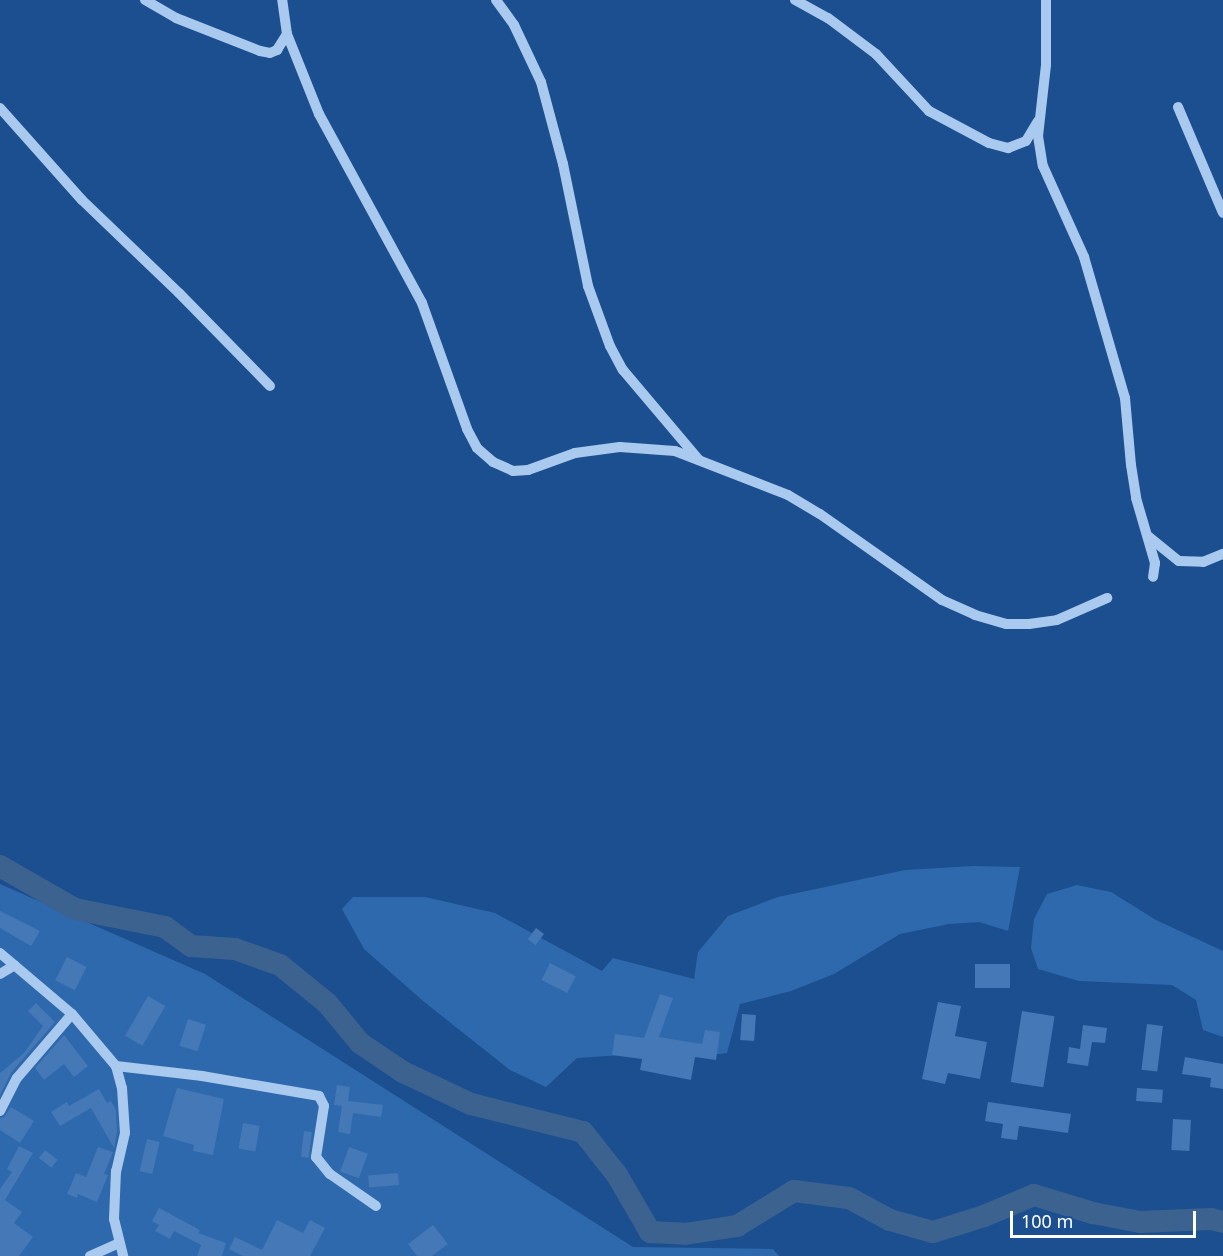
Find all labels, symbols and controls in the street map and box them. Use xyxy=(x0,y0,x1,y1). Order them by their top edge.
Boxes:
scale bar xyxy=(1013,1199,1199,1237)
text: 100 m xyxy=(1021,1209,1073,1233)

